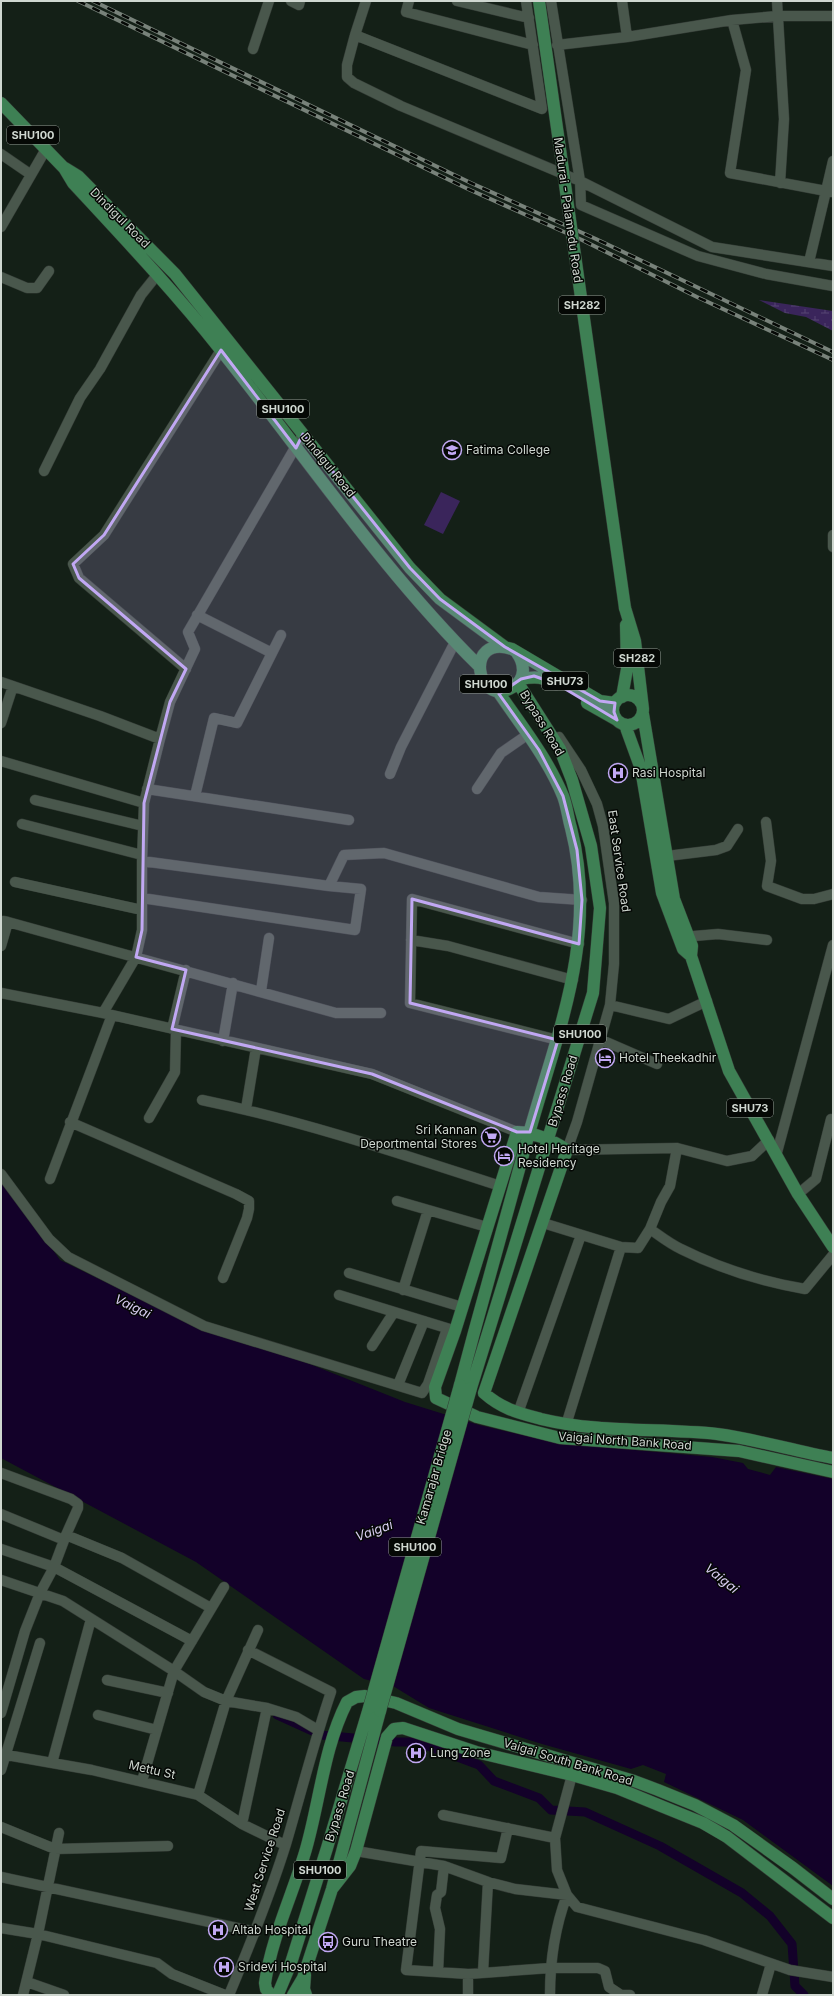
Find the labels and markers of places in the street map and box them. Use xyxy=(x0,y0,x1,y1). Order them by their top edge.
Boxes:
school or university icon: Fatima College xyxy=(441,439,463,461)
place label: Fatima College xyxy=(466,442,550,457)
hospital icon: Rasi Hospital xyxy=(607,762,629,784)
place label: Rasi Hospital xyxy=(632,765,705,780)
hotel icon: Hotel Theekadhir xyxy=(594,1047,616,1069)
place label: Hotel Theekadhir xyxy=(619,1050,717,1065)
place label: Sri Kannan Deportmental Stores xyxy=(360,1122,477,1151)
supermarket icon: Sri Kannan Deportmental Stores xyxy=(480,1126,502,1148)
place label: Hotel Heritage Residency xyxy=(518,1141,600,1170)
hotel icon: Hotel Heritage Residency xyxy=(493,1145,515,1167)
hospital icon: Lung Zone xyxy=(405,1742,427,1764)
place label: Lung Zone xyxy=(430,1745,491,1760)
hospital icon: Altab Hospital xyxy=(207,1919,229,1941)
place label: Altab Hospital xyxy=(232,1922,311,1937)
bus stop icon: Guru Theatre xyxy=(317,1931,339,1953)
place label: Guru Theatre xyxy=(342,1934,417,1949)
hospital icon: Sridevi Hospital xyxy=(213,1956,235,1978)
place label: Sridevi Hospital xyxy=(238,1959,327,1974)

